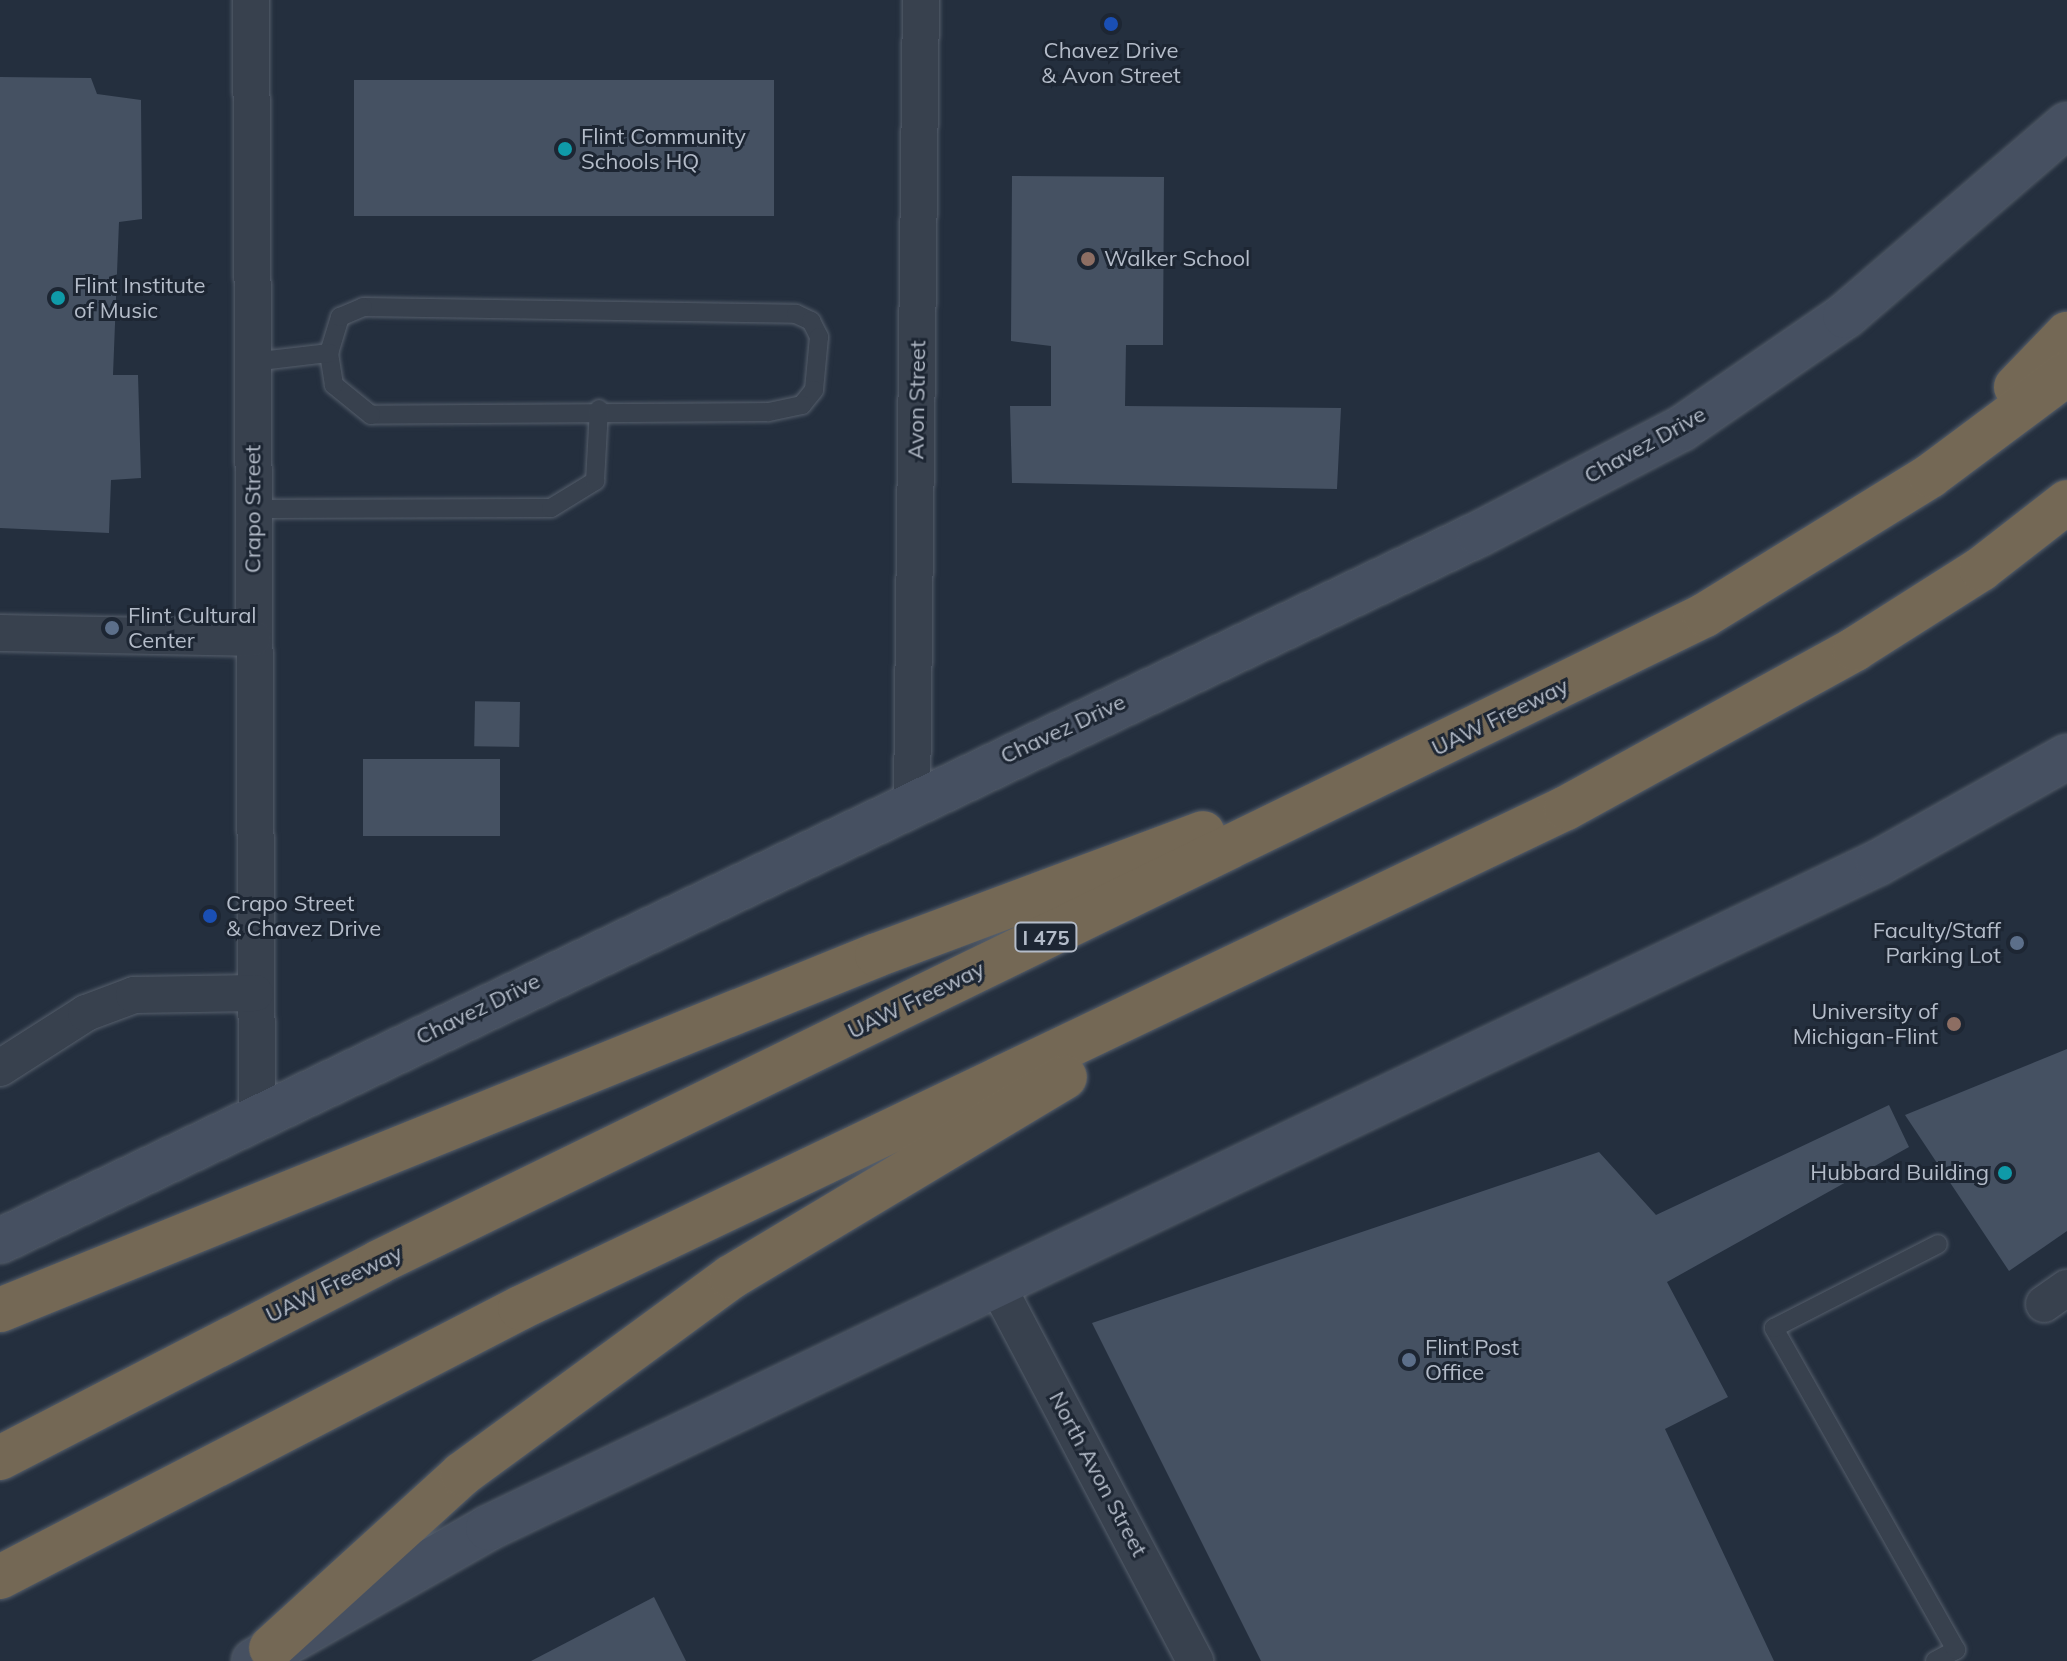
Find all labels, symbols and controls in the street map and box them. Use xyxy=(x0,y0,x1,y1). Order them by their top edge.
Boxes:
marker: Chavez Drive & Avon Street xyxy=(1102,15,1120,33)
place label: Chavez Drive & Avon Street xyxy=(1041,37,1181,88)
place label: Flint Community Schools HQ xyxy=(581,123,746,174)
marker: Flint Community Schools HQ xyxy=(556,140,574,158)
place label: Walker School xyxy=(1104,246,1250,272)
marker: Walker School xyxy=(1079,250,1097,268)
place label: Flint Institute of Music xyxy=(74,272,205,324)
marker: Flint Institute of Music xyxy=(49,289,67,307)
street label: Avon Street xyxy=(903,340,931,460)
street label: Chavez Drive xyxy=(1580,401,1710,489)
street label: Crapo Street xyxy=(240,445,266,573)
place label: Flint Cultural Center xyxy=(128,602,257,654)
marker: Flint Cultural Center xyxy=(103,619,121,637)
street label: UAW Freeway xyxy=(1427,673,1573,761)
street label: Chavez Drive xyxy=(996,689,1130,769)
place label: Crapo Street & Chavez Drive xyxy=(226,890,381,942)
marker: Crapo Street & Chavez Drive xyxy=(201,907,219,925)
place label: Faculty/Staff Parking Lot xyxy=(1873,917,2001,968)
road number: I 475 xyxy=(1014,921,1078,953)
marker: Faculty/Staff Parking Lot xyxy=(2008,934,2026,952)
street label: UAW Freeway xyxy=(843,956,989,1044)
street label: Chavez Drive xyxy=(412,968,544,1050)
place label: University of Michigan-Flint xyxy=(1793,998,1938,1050)
marker: University of Michigan-Flint xyxy=(1945,1015,1963,1033)
place label: Hubbard Building xyxy=(1810,1160,1989,1186)
marker: Hubbard Building xyxy=(1996,1164,2014,1182)
street label: UAW Freeway xyxy=(261,1240,407,1328)
place label: Flint Post Office xyxy=(1425,1334,1519,1386)
marker: Flint Post Office xyxy=(1400,1351,1418,1369)
street label: North Avon Street xyxy=(1043,1387,1153,1561)

